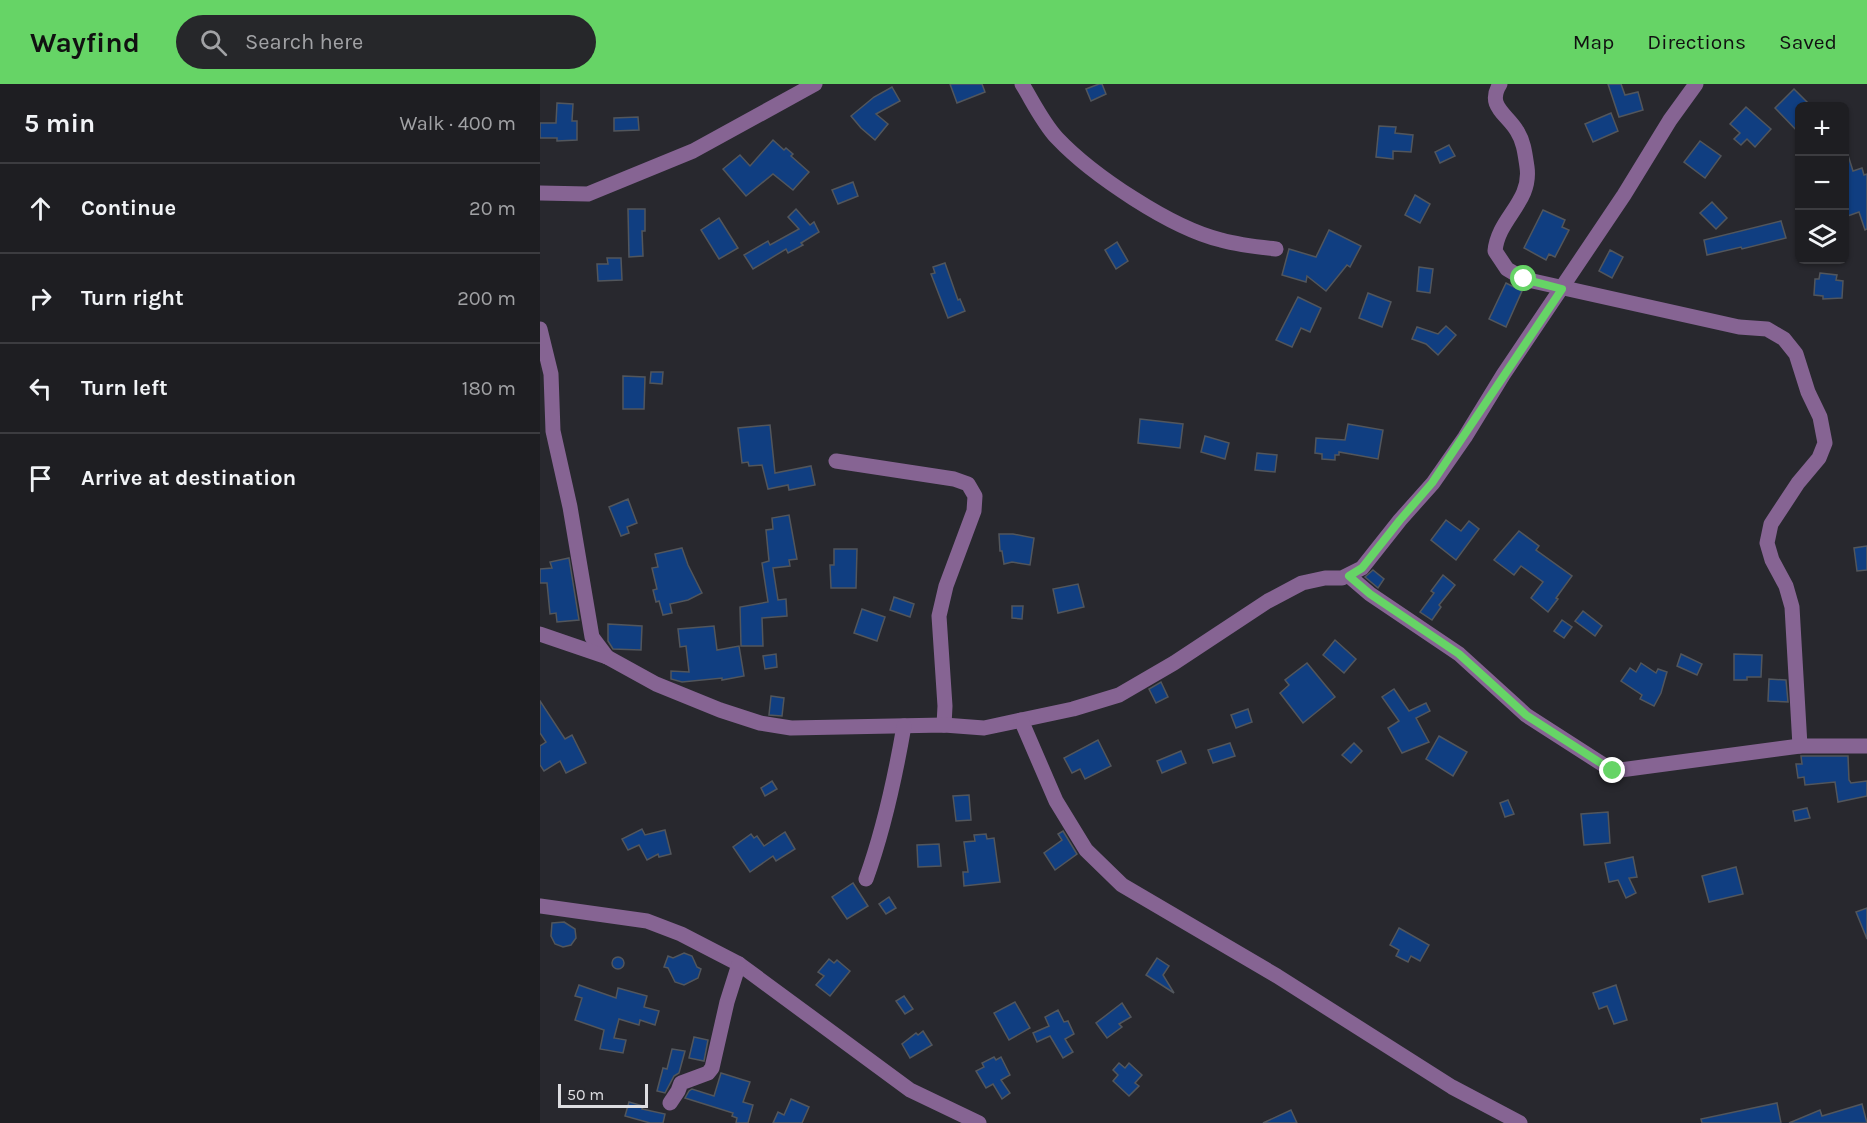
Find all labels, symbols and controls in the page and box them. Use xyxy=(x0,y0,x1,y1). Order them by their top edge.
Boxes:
search box xyxy=(176,15,596,69)
text: Wayfind xyxy=(30,26,140,59)
icon: search xyxy=(197,26,230,59)
text: Search here xyxy=(245,29,363,55)
text: Map xyxy=(1573,30,1614,54)
text: Directions xyxy=(1647,30,1746,54)
text: Saved xyxy=(1779,30,1837,54)
map controls xyxy=(1795,102,1849,264)
button: + xyxy=(1795,102,1849,156)
text: 5 min xyxy=(24,108,95,139)
text: Walk · 400 m xyxy=(399,112,516,135)
button: − xyxy=(1795,156,1849,210)
icon: ahead xyxy=(24,192,57,225)
text: Continue xyxy=(81,195,176,221)
text: 20 m xyxy=(469,197,516,220)
button: layers xyxy=(1795,210,1849,264)
route start xyxy=(1510,265,1536,291)
icon: right xyxy=(24,282,57,315)
text: Turn right xyxy=(81,285,184,311)
text: 200 m xyxy=(457,287,516,310)
icon: left xyxy=(24,372,57,405)
text: Turn left xyxy=(81,375,168,401)
text: 180 m xyxy=(462,377,516,400)
icon: arrive xyxy=(24,462,57,495)
text: Arrive at destination xyxy=(81,465,296,491)
route end xyxy=(1599,757,1625,783)
scale bar xyxy=(558,1081,648,1108)
text: 50 m xyxy=(567,1085,604,1104)

